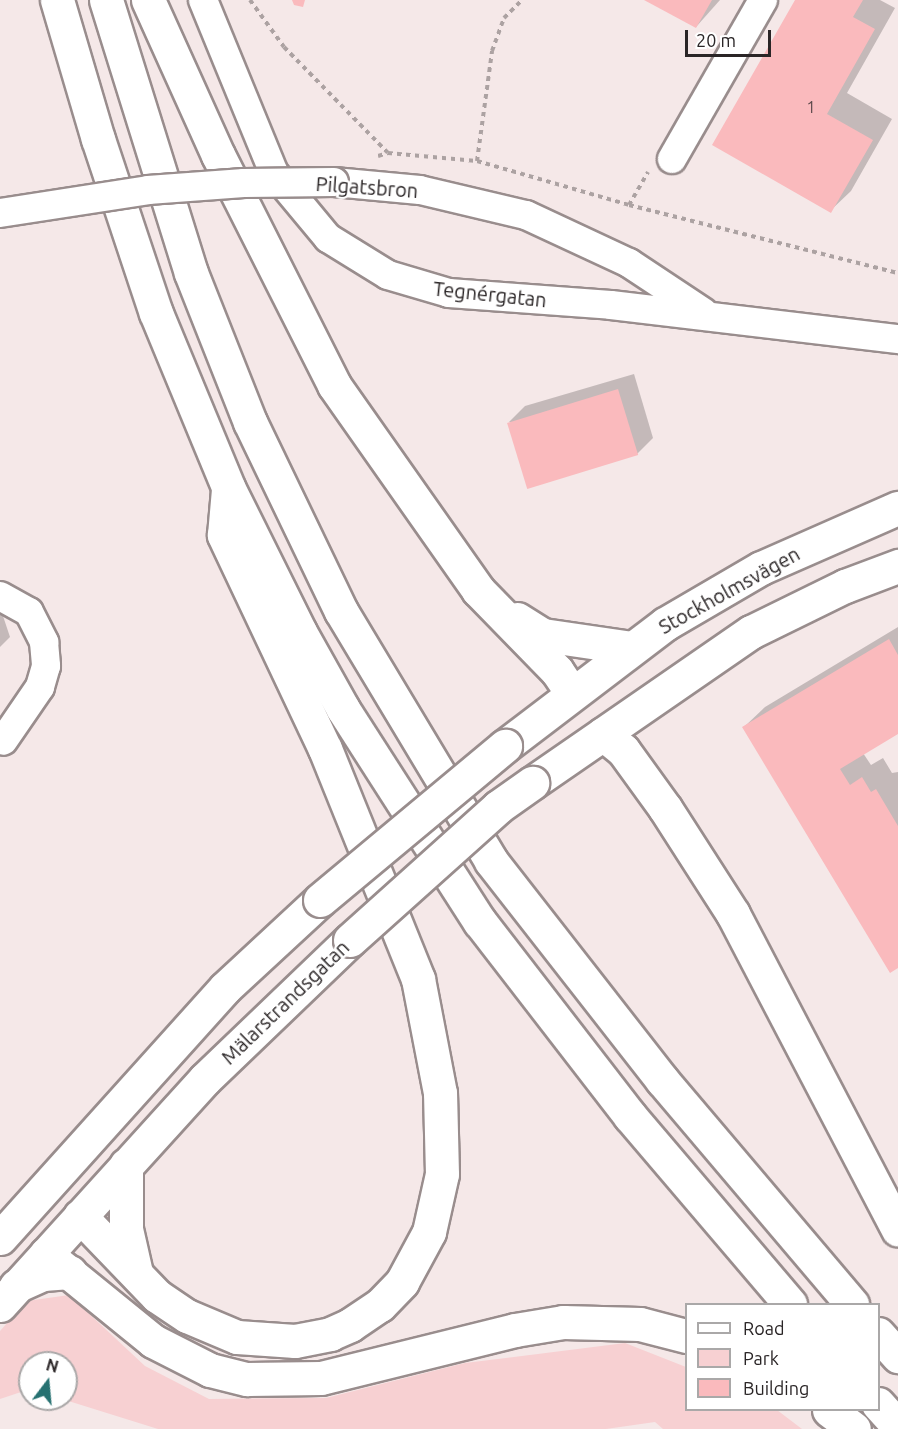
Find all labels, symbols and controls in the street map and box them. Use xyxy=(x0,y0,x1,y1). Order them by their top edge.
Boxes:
scale bar xyxy=(688,18,774,56)
text: 20 m xyxy=(696,30,736,50)
house number: 1 xyxy=(806,97,816,117)
street label: Pilgatsbron xyxy=(315,171,419,203)
street label: Tegnérgatan xyxy=(432,276,548,312)
street label: Stockholmsvägen xyxy=(654,541,804,639)
street label: Mälarstrandsgatan xyxy=(216,935,354,1069)
legend xyxy=(685,1303,880,1411)
text: Road xyxy=(743,1318,785,1338)
text: Park xyxy=(743,1348,779,1368)
north arrow xyxy=(18,1351,78,1411)
text: N xyxy=(44,1355,61,1376)
text: Building xyxy=(743,1378,809,1398)

